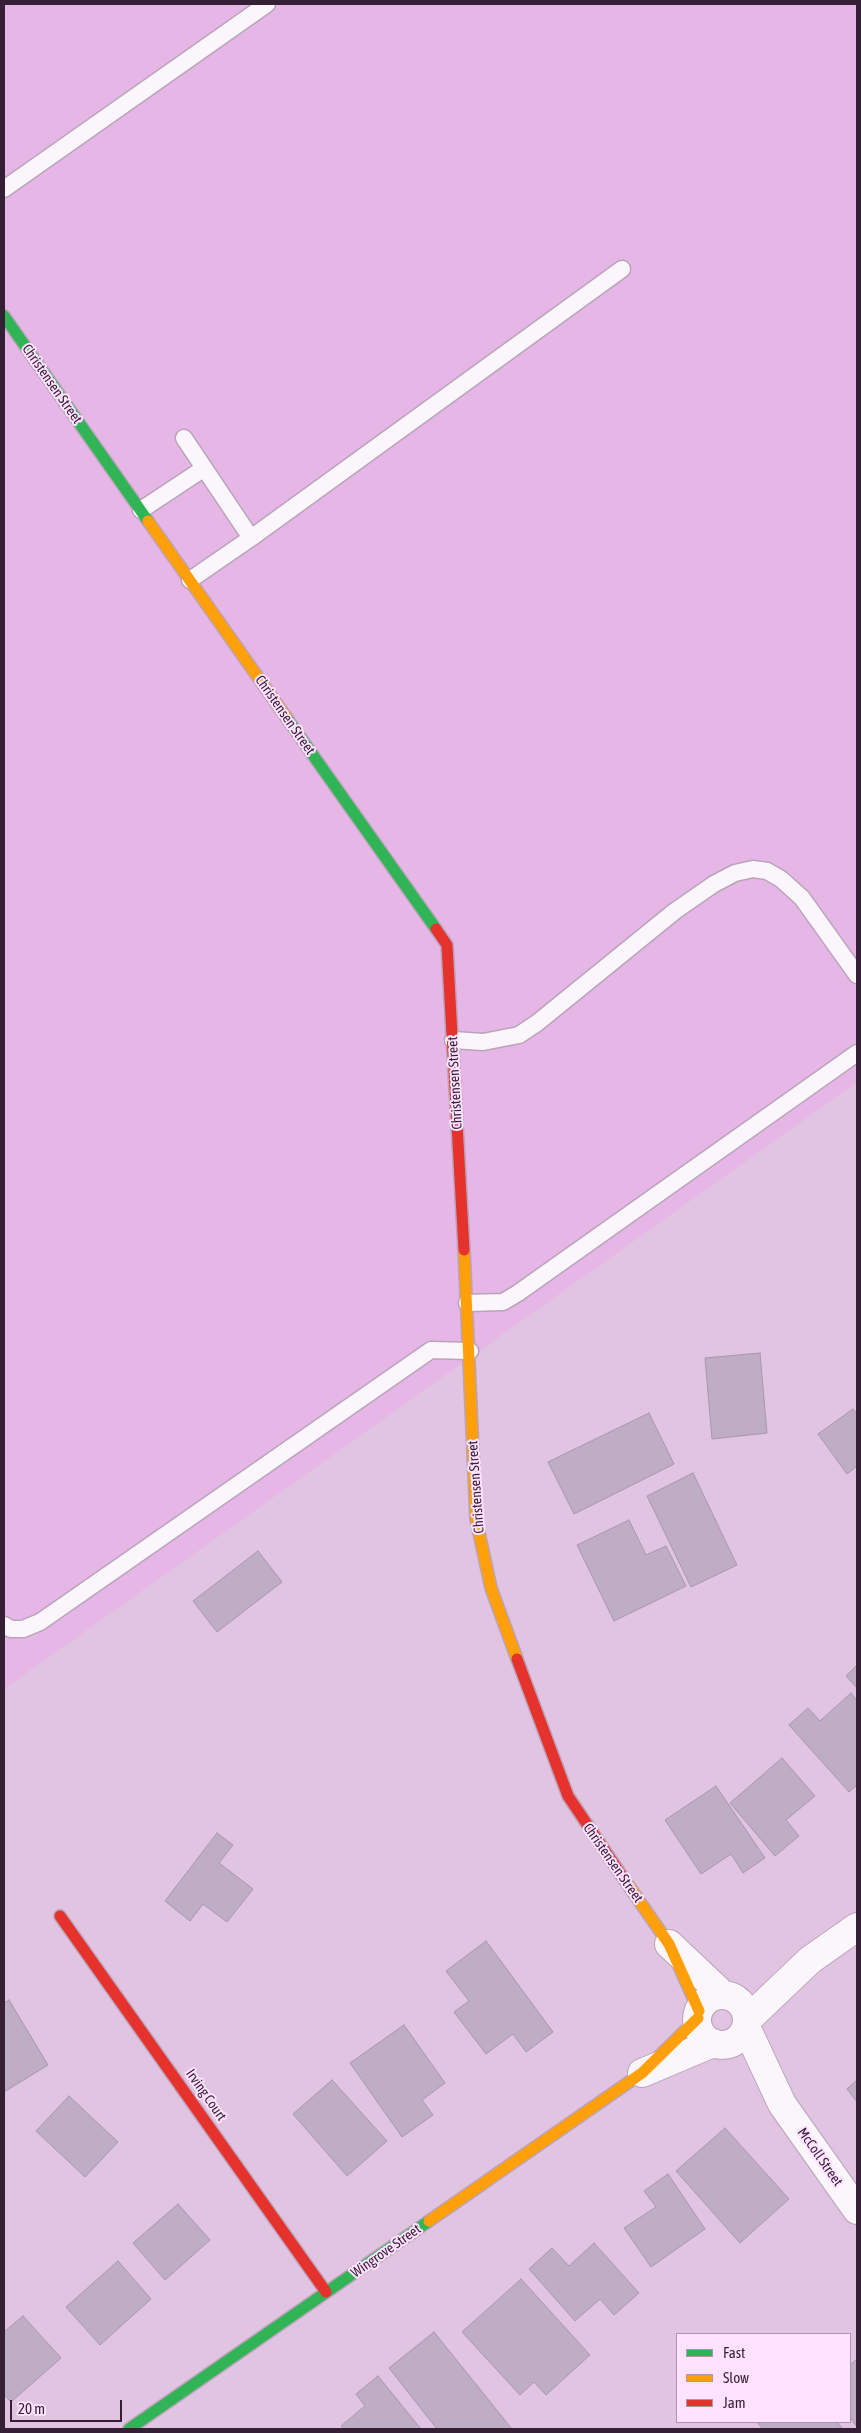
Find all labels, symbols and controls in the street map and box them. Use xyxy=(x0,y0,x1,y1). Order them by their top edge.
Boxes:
street label: Christensen Street xyxy=(18,341,86,427)
street label: Christensen Street xyxy=(251,672,319,758)
street label: Christensen Street xyxy=(444,1036,466,1130)
street label: Christensen Street xyxy=(464,1440,488,1534)
street label: Christensen Street xyxy=(579,1820,647,1906)
street label: Irving Court xyxy=(182,2066,230,2124)
street label: McColl Street xyxy=(794,2125,846,2189)
street label: Wingrove Street xyxy=(348,2221,424,2281)
legend xyxy=(676,2333,851,2423)
text: Fast xyxy=(723,2344,745,2361)
text: Slow xyxy=(723,2369,749,2386)
scale bar xyxy=(12,2390,125,2422)
text: Jam xyxy=(723,2394,746,2411)
text: 20 m xyxy=(18,2400,45,2417)

